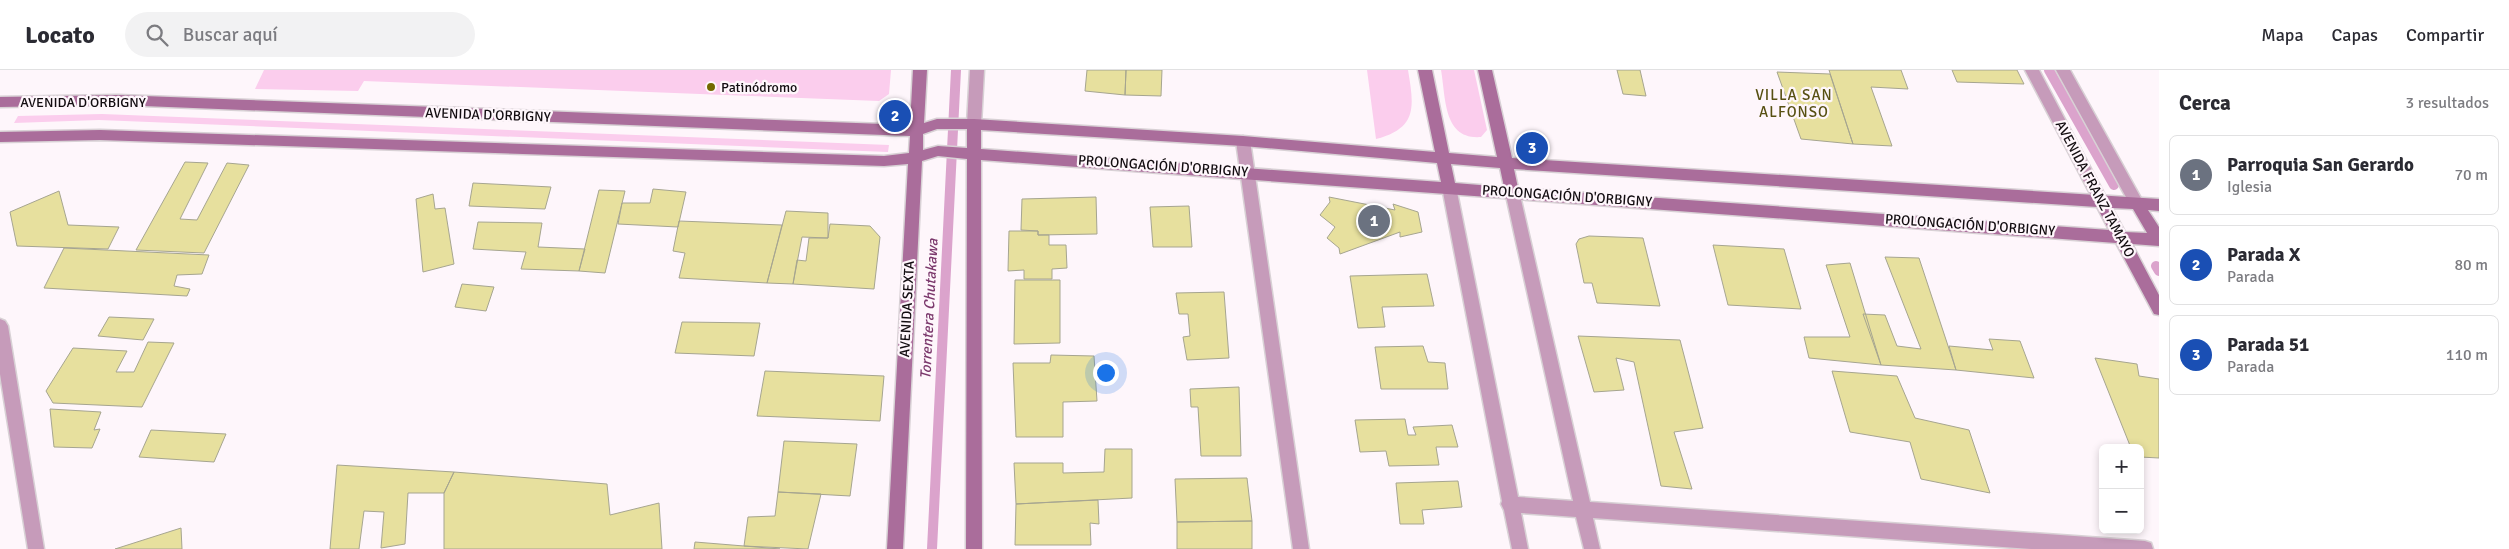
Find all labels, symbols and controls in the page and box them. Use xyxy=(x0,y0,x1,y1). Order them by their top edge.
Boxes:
search box xyxy=(125,12,475,57)
text: Locato xyxy=(25,20,95,50)
icon: search xyxy=(143,21,171,49)
text: Buscar aquí xyxy=(183,23,278,47)
text: Mapa xyxy=(2261,24,2304,46)
text: Capas xyxy=(2332,24,2378,46)
text: Compartir xyxy=(2406,24,2484,46)
place label: Patinódromo xyxy=(721,79,797,96)
marker: Patinódromo xyxy=(705,81,717,93)
district label: VILLA SAN ALFONSO xyxy=(1755,86,1833,121)
text: Cerca xyxy=(2179,90,2231,116)
text: 3 resultados xyxy=(2406,93,2489,113)
street label: AVENIDA D'ORBIGNY xyxy=(20,94,146,111)
pin: 2 xyxy=(879,97,911,135)
street label: AVENIDA D'ORBIGNY xyxy=(425,104,551,126)
street label: AVENIDA FRANZ TAMAYO xyxy=(2052,118,2138,260)
pin: 3 xyxy=(1516,129,1548,167)
street label: PROLONGACIÓN D'ORBIGNY xyxy=(1077,152,1249,180)
text: Parroquia San Gerardo xyxy=(2227,153,2414,177)
text: 1 xyxy=(2192,165,2200,185)
text: 70 m xyxy=(2454,165,2488,185)
text: Iglesia xyxy=(2227,177,2272,197)
street label: PROLONGACIÓN D'ORBIGNY xyxy=(1481,182,1653,210)
pin: 1 xyxy=(1358,202,1390,240)
street label: PROLONGACIÓN D'ORBIGNY xyxy=(1884,211,2056,239)
water label: Torrentera Chutakawa xyxy=(916,238,942,380)
text: Parada X xyxy=(2227,243,2300,267)
text: 2 xyxy=(2192,255,2200,275)
text: 80 m xyxy=(2454,255,2488,275)
street label: AVENIDA SEXTA xyxy=(896,260,918,358)
text: Parada xyxy=(2227,267,2274,287)
text: Parada 51 xyxy=(2227,333,2309,357)
text: 3 xyxy=(2192,345,2200,365)
text: 110 m xyxy=(2446,345,2488,365)
text: Parada xyxy=(2227,357,2274,377)
your location xyxy=(1093,360,1119,386)
map controls xyxy=(2099,444,2144,534)
button: + xyxy=(2099,444,2144,489)
button: − xyxy=(2099,489,2144,534)

